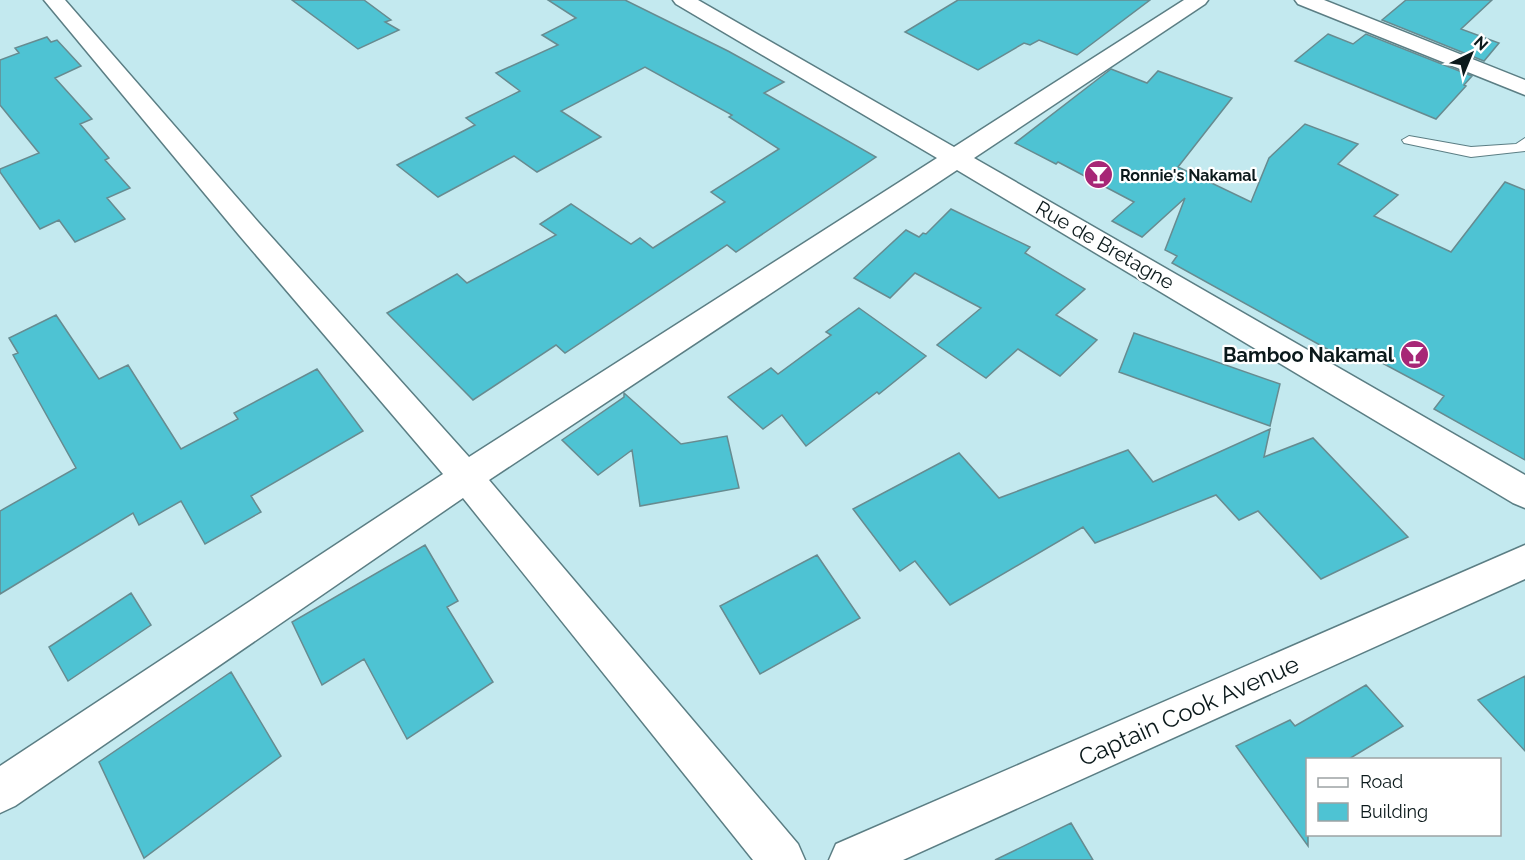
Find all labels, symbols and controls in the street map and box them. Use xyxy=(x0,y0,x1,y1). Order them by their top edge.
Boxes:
north arrow xyxy=(1441,24,1501,84)
text: N xyxy=(1470,32,1492,55)
bar icon: Ronnie's Nakamal xyxy=(1083,159,1115,191)
place label: Ronnie's Nakamal xyxy=(1120,166,1258,185)
street label: Rue de Bretagne xyxy=(1031,196,1179,295)
bar icon: Bamboo Nakamal xyxy=(1399,339,1431,371)
place label: Bamboo Nakamal xyxy=(1223,343,1395,367)
street label: Captain Cook Avenue xyxy=(1074,649,1303,772)
legend xyxy=(1306,758,1501,836)
text: Road xyxy=(1360,771,1403,792)
text: Building xyxy=(1360,801,1428,822)

